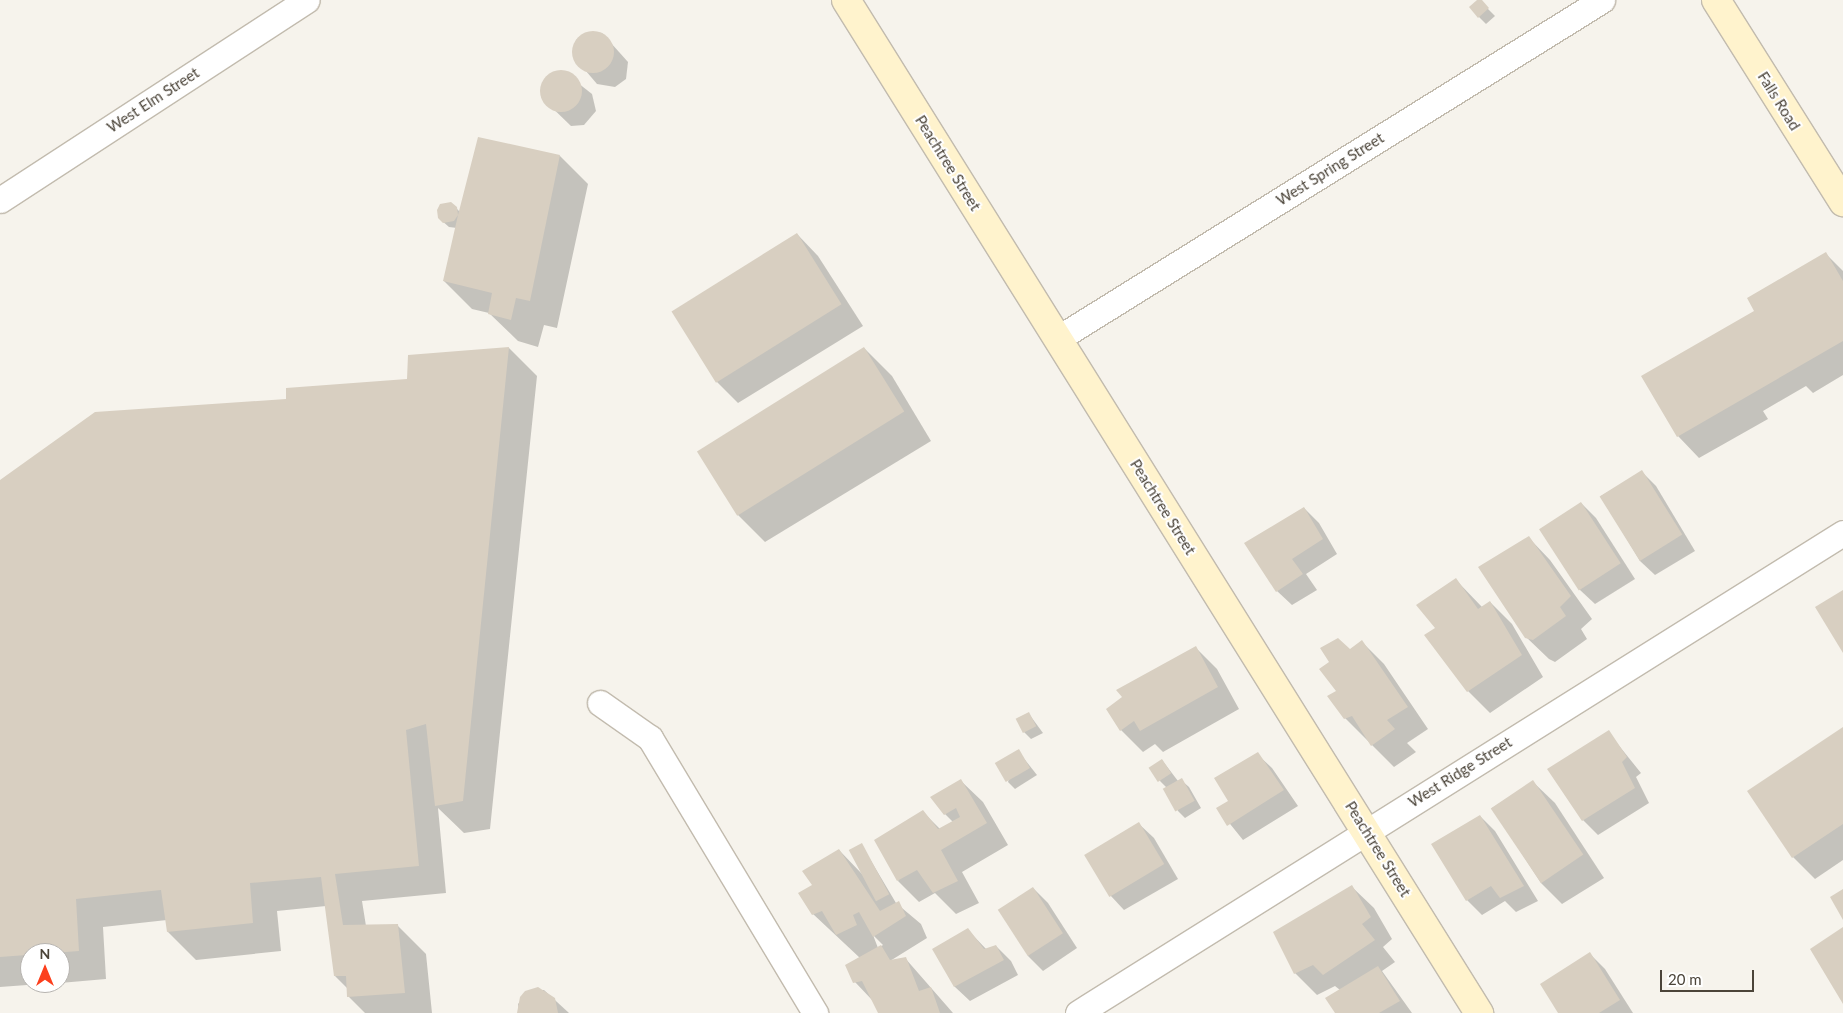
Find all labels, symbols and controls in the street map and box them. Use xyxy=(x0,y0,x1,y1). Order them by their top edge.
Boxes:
street label: West Elm Street xyxy=(104,64,202,136)
street label: Falls Road xyxy=(1754,68,1804,134)
street label: Peachtree Street xyxy=(911,112,985,214)
street label: West Spring Street xyxy=(1273,129,1387,209)
street label: Peachtree Street xyxy=(1126,456,1200,558)
street label: West Ridge Street xyxy=(1405,733,1515,811)
street label: Peachtree Street xyxy=(1341,798,1415,900)
north arrow xyxy=(20,943,70,993)
text: N xyxy=(40,945,50,962)
scale bar xyxy=(1663,960,1757,992)
text: 20 m xyxy=(1668,970,1702,988)

